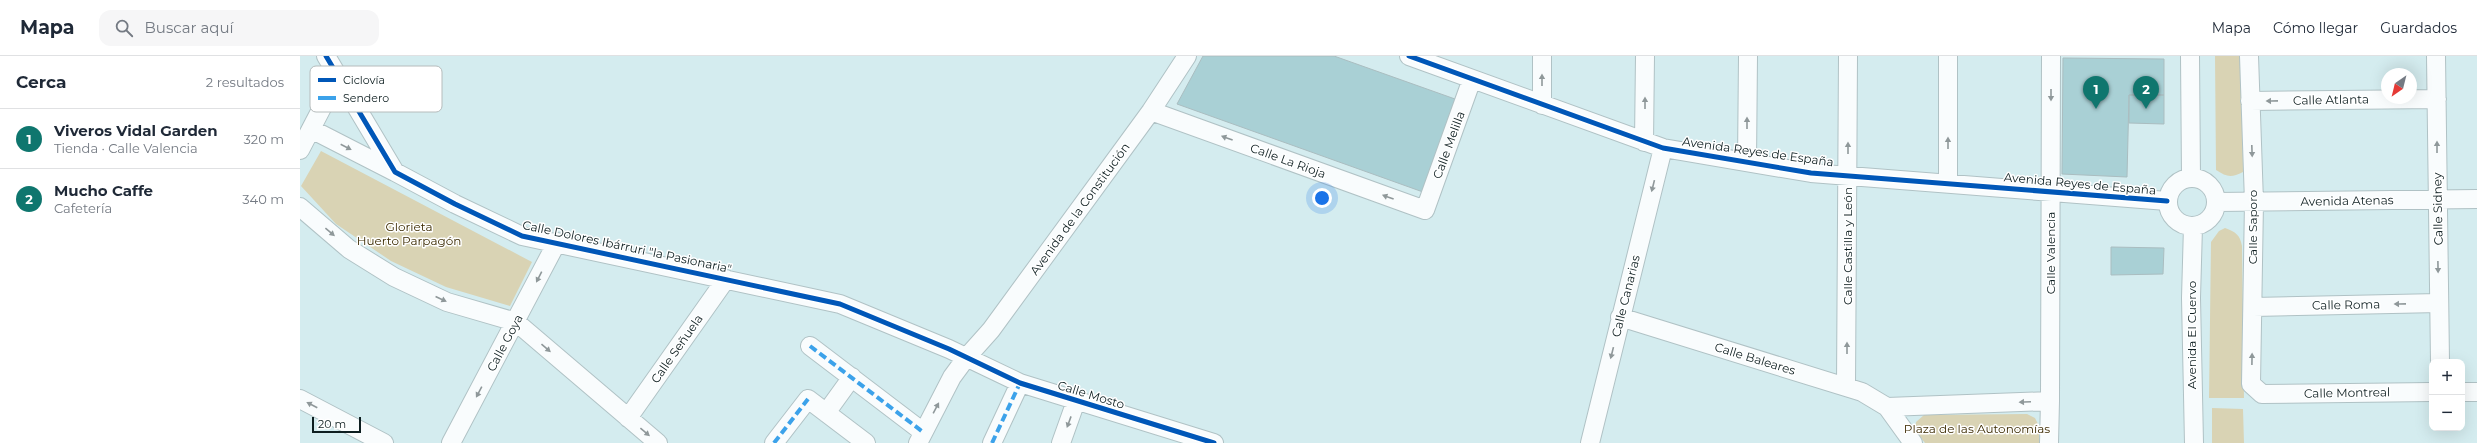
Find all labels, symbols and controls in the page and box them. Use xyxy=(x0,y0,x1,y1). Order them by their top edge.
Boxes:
search box xyxy=(99,10,379,46)
text: Mapa xyxy=(20,16,75,39)
icon: search xyxy=(113,17,135,39)
text: Buscar aquí xyxy=(145,18,234,37)
text: Mapa xyxy=(2212,19,2251,37)
text: Cómo llegar xyxy=(2273,19,2358,37)
text: Guardados xyxy=(2380,19,2457,37)
legend xyxy=(310,66,442,112)
north arrow xyxy=(2381,68,2417,104)
text: Cerca xyxy=(16,72,66,92)
text: Ciclovía xyxy=(343,73,385,87)
one-way arrow xyxy=(1539,73,1545,86)
text: 2 resultados xyxy=(206,74,284,90)
pin: 1 xyxy=(2083,76,2109,109)
pin: 2 xyxy=(2133,76,2159,109)
one-way arrow xyxy=(2048,89,2054,102)
text: Sendero xyxy=(343,91,389,105)
street label: Calle Atlanta xyxy=(2293,91,2369,108)
one-way arrow xyxy=(1642,96,1648,109)
one-way arrow xyxy=(2265,98,2278,104)
street label: Calle Melilla xyxy=(1429,109,1468,181)
one-way arrow xyxy=(1744,116,1750,129)
text: Viveros Vidal Garden xyxy=(54,121,218,140)
text: 1 xyxy=(26,131,32,147)
text: 320 m xyxy=(244,131,284,147)
street label: Avenida Reyes de España xyxy=(1681,133,1835,170)
one-way arrow xyxy=(1220,135,1232,141)
one-way arrow xyxy=(1945,136,1951,149)
text: Tienda · Calle Valencia xyxy=(54,140,198,156)
street label: Avenida de la Constitución xyxy=(1027,140,1133,278)
street label: Calle La Rioja xyxy=(1248,140,1328,181)
one-way arrow xyxy=(2434,140,2440,153)
one-way arrow xyxy=(1845,141,1851,154)
one-way arrow xyxy=(340,144,352,150)
one-way arrow xyxy=(2249,145,2255,158)
street label: Avenida Reyes de España xyxy=(2003,169,2157,198)
street label: Calle Sidney xyxy=(2429,172,2446,246)
one-way arrow xyxy=(1650,180,1656,192)
text: Mucho Caffe xyxy=(54,181,153,200)
street label: Calle Castilla y León xyxy=(1840,187,1855,305)
your location xyxy=(1312,188,1332,208)
street label: Calle Saporo xyxy=(2245,190,2260,264)
text: 2 xyxy=(25,191,33,207)
text: 340 m xyxy=(242,191,284,207)
street label: Avenida Atenas xyxy=(2300,192,2394,209)
one-way arrow xyxy=(1382,194,1394,200)
text: Cafetería xyxy=(54,200,112,216)
street label: Calle Valencia xyxy=(2043,212,2058,294)
street label: Calle Dolores Ibárruri "la Pasionaria" xyxy=(521,217,733,276)
park label: Glorieta Huerto Parpagón xyxy=(357,219,461,248)
one-way arrow xyxy=(324,228,335,237)
street label: Calle Canarias xyxy=(1608,253,1643,338)
one-way arrow xyxy=(2435,261,2442,273)
one-way arrow xyxy=(536,271,542,283)
street label: Avenida El Cuervo xyxy=(2184,281,2199,389)
one-way arrow xyxy=(435,296,447,302)
street label: Calle Roma xyxy=(2312,296,2380,313)
one-way arrow xyxy=(2393,301,2406,307)
street label: Calle Señuela xyxy=(647,311,706,386)
street label: Calle Goya xyxy=(483,312,526,374)
street label: Calle Baleares xyxy=(1713,339,1797,378)
one-way arrow xyxy=(1844,341,1850,354)
one-way arrow xyxy=(541,343,551,352)
one-way arrow xyxy=(1608,347,1614,359)
one-way arrow xyxy=(2249,352,2255,365)
map controls xyxy=(2429,359,2465,431)
button: + xyxy=(2429,359,2465,395)
street label: Calle Mosto xyxy=(1056,377,1127,412)
street label: Calle Montreal xyxy=(2304,384,2390,401)
one-way arrow xyxy=(475,386,482,398)
button: − xyxy=(2429,395,2465,431)
one-way arrow xyxy=(2018,399,2031,405)
one-way arrow xyxy=(306,402,318,408)
one-way arrow xyxy=(932,403,939,414)
scale bar xyxy=(312,415,361,434)
text: 20 m xyxy=(318,417,346,431)
one-way arrow xyxy=(1065,417,1071,429)
park label: Plaza de las Autonomías xyxy=(1904,421,2050,436)
one-way arrow xyxy=(639,427,650,436)

